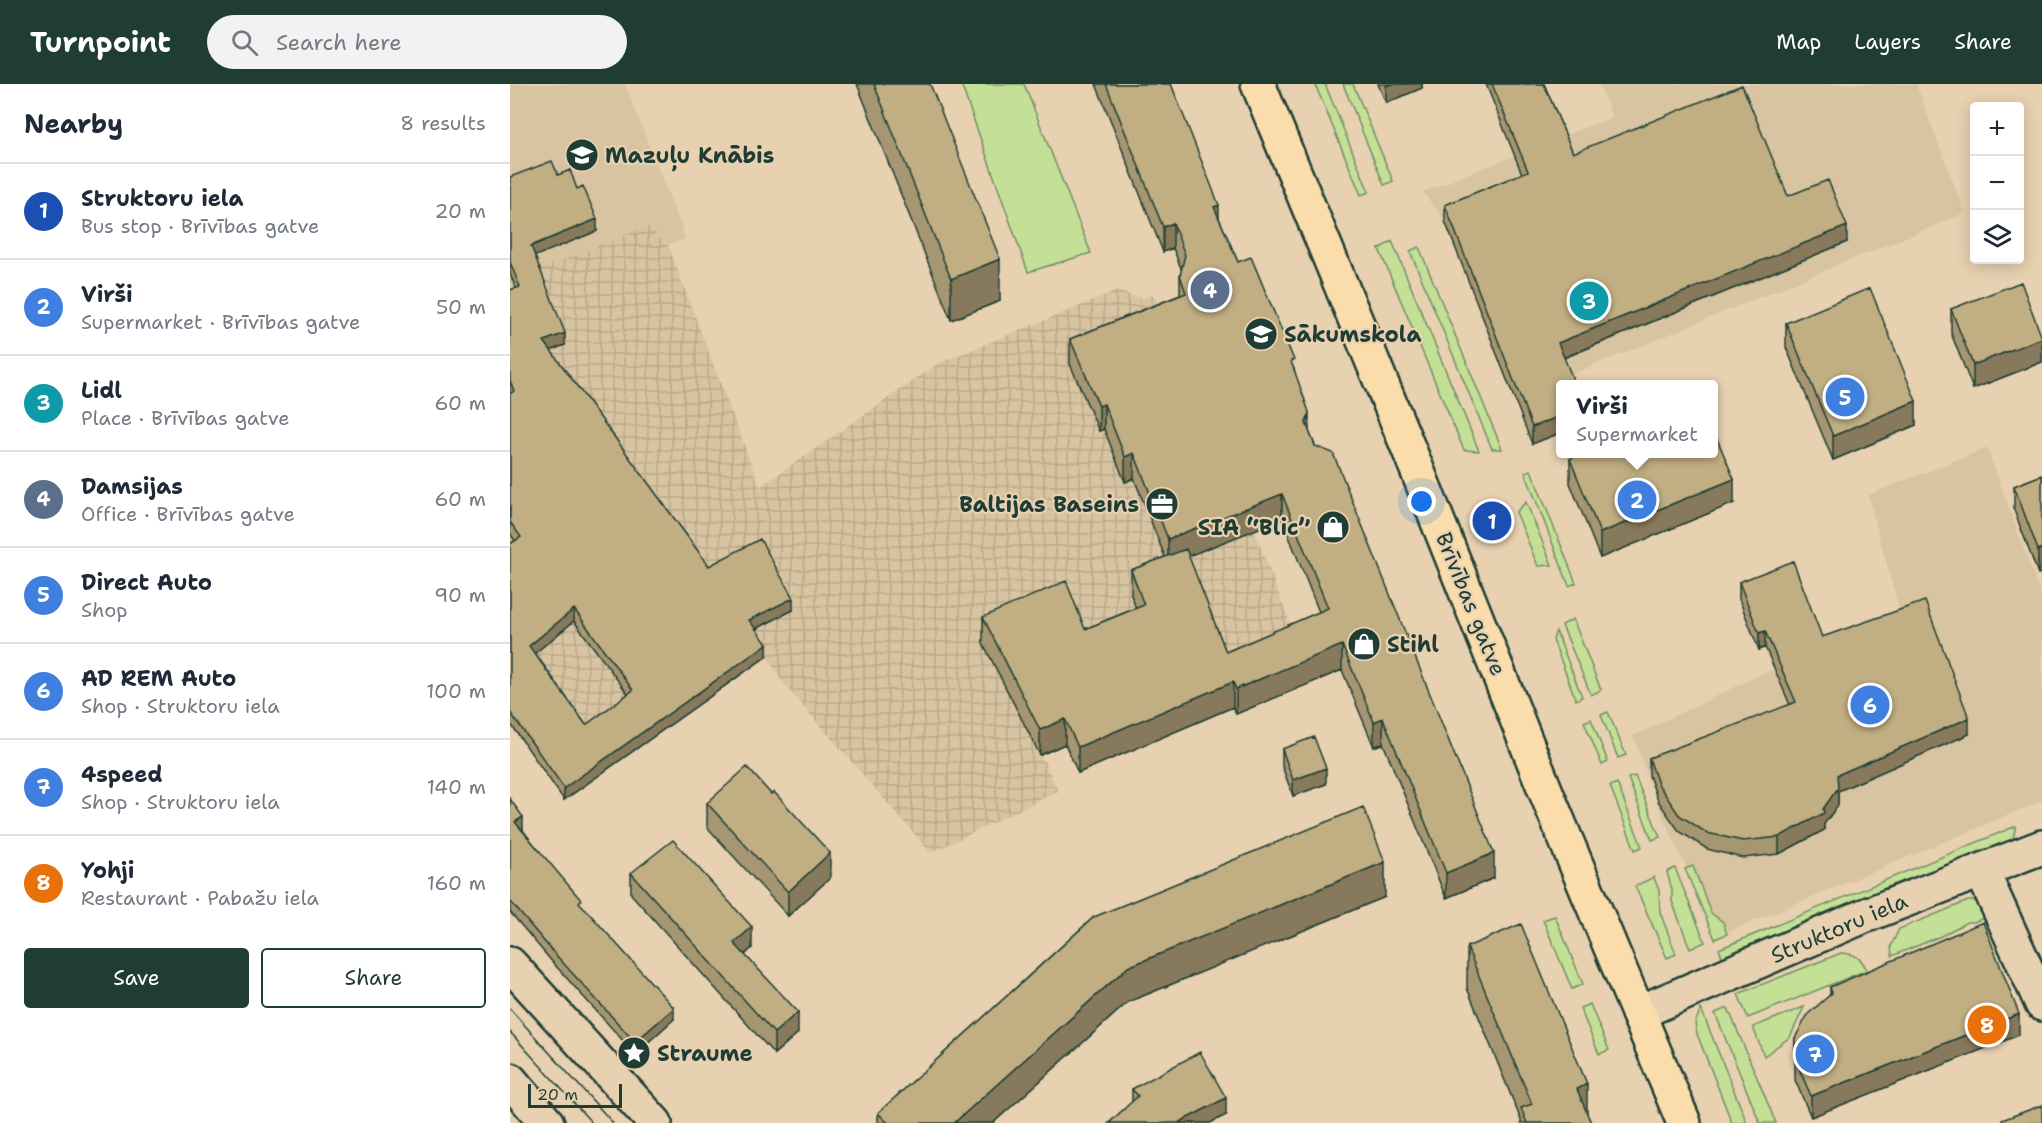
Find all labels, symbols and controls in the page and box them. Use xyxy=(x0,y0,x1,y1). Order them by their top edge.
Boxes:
search box xyxy=(207,15,627,69)
text: Turnpoint xyxy=(30,23,171,61)
icon: search xyxy=(228,26,261,59)
text: Search here xyxy=(276,28,402,57)
text: Map xyxy=(1776,28,1821,56)
text: Layers xyxy=(1854,28,1921,56)
text: Share xyxy=(1954,28,2012,56)
map controls xyxy=(1970,102,2024,264)
button: + xyxy=(1970,102,2024,156)
text: Nearby xyxy=(24,106,123,141)
text: 8 results xyxy=(400,110,486,136)
school or university icon: Mazuļu Knābis xyxy=(564,137,600,173)
place label: Mazuļu Knābis xyxy=(605,141,774,172)
button: − xyxy=(1970,156,2024,210)
text: Struktoru iela xyxy=(81,184,244,213)
text: 1 xyxy=(39,198,48,224)
text: 20 m xyxy=(435,198,486,224)
button: layers xyxy=(1970,210,2024,264)
text: Bus stop · Brīvības gatve xyxy=(81,213,319,239)
pin: 4 xyxy=(1190,268,1230,312)
pin: 3 xyxy=(1570,278,1608,324)
text: Virši xyxy=(81,280,133,309)
text: 2 xyxy=(37,294,51,320)
text: 50 m xyxy=(436,294,486,320)
text: Supermarket · Brīvības gatve xyxy=(81,309,360,335)
school or university icon: Sākumskola xyxy=(1243,316,1279,352)
place label: Sākumskola xyxy=(1284,320,1421,349)
pin: 5 xyxy=(1826,374,1864,420)
text: Lidl xyxy=(81,376,122,405)
popup xyxy=(1556,380,1718,458)
text: 3 xyxy=(37,390,51,416)
text: 60 m xyxy=(434,390,486,416)
text: Virši xyxy=(1576,392,1628,421)
text: Place · Brīvības gatve xyxy=(81,405,290,431)
text: Supermarket xyxy=(1576,421,1698,447)
text: Damsijas xyxy=(81,472,183,501)
pin: 2 xyxy=(1618,478,1656,522)
text: 4 xyxy=(37,486,51,512)
text: 60 m xyxy=(434,486,486,512)
office icon: Baltijas Baseins xyxy=(1144,486,1180,522)
your location xyxy=(1407,487,1436,516)
place label: Baltijas Baseins xyxy=(959,490,1139,519)
pin: 1 xyxy=(1472,498,1512,544)
text: Office · Brīvības gatve xyxy=(81,501,295,527)
shop icon: SIA “Blic” xyxy=(1315,509,1351,545)
place label: SIA “Blic” xyxy=(1198,513,1310,542)
street label: Brīvības gatve xyxy=(1429,528,1513,680)
text: Direct Auto xyxy=(81,568,212,597)
text: 5 xyxy=(37,582,50,608)
text: 90 m xyxy=(434,582,486,608)
text: Shop xyxy=(81,597,128,623)
shop icon: Stihl xyxy=(1346,626,1382,662)
place label: Stihl xyxy=(1387,630,1439,659)
text: AD REM Auto xyxy=(81,664,236,693)
text: 6 xyxy=(37,678,51,704)
text: 100 m xyxy=(426,678,486,704)
pin: 6 xyxy=(1850,682,1890,728)
text: Shop · Struktoru iela xyxy=(81,693,280,719)
text: 4speed xyxy=(81,760,163,789)
text: 7 xyxy=(37,774,51,800)
text: 140 m xyxy=(427,774,486,800)
text: Shop · Struktoru iela xyxy=(81,789,280,815)
text: Yohji xyxy=(81,856,135,885)
text: 8 xyxy=(37,870,51,896)
text: 160 m xyxy=(427,870,486,896)
text: Restaurant · Pabažu iela xyxy=(81,885,319,911)
street label: Struktoru iela xyxy=(1766,886,1912,970)
button: Save xyxy=(24,948,249,1008)
button: Share xyxy=(261,948,486,1008)
pin: 8 xyxy=(1968,1002,2006,1048)
pin: 7 xyxy=(1796,1032,1834,1076)
place icon: Straume xyxy=(616,1035,652,1071)
place label: Straume xyxy=(657,1039,753,1068)
scale bar xyxy=(528,1081,622,1108)
text: 20 m xyxy=(537,1084,578,1105)

